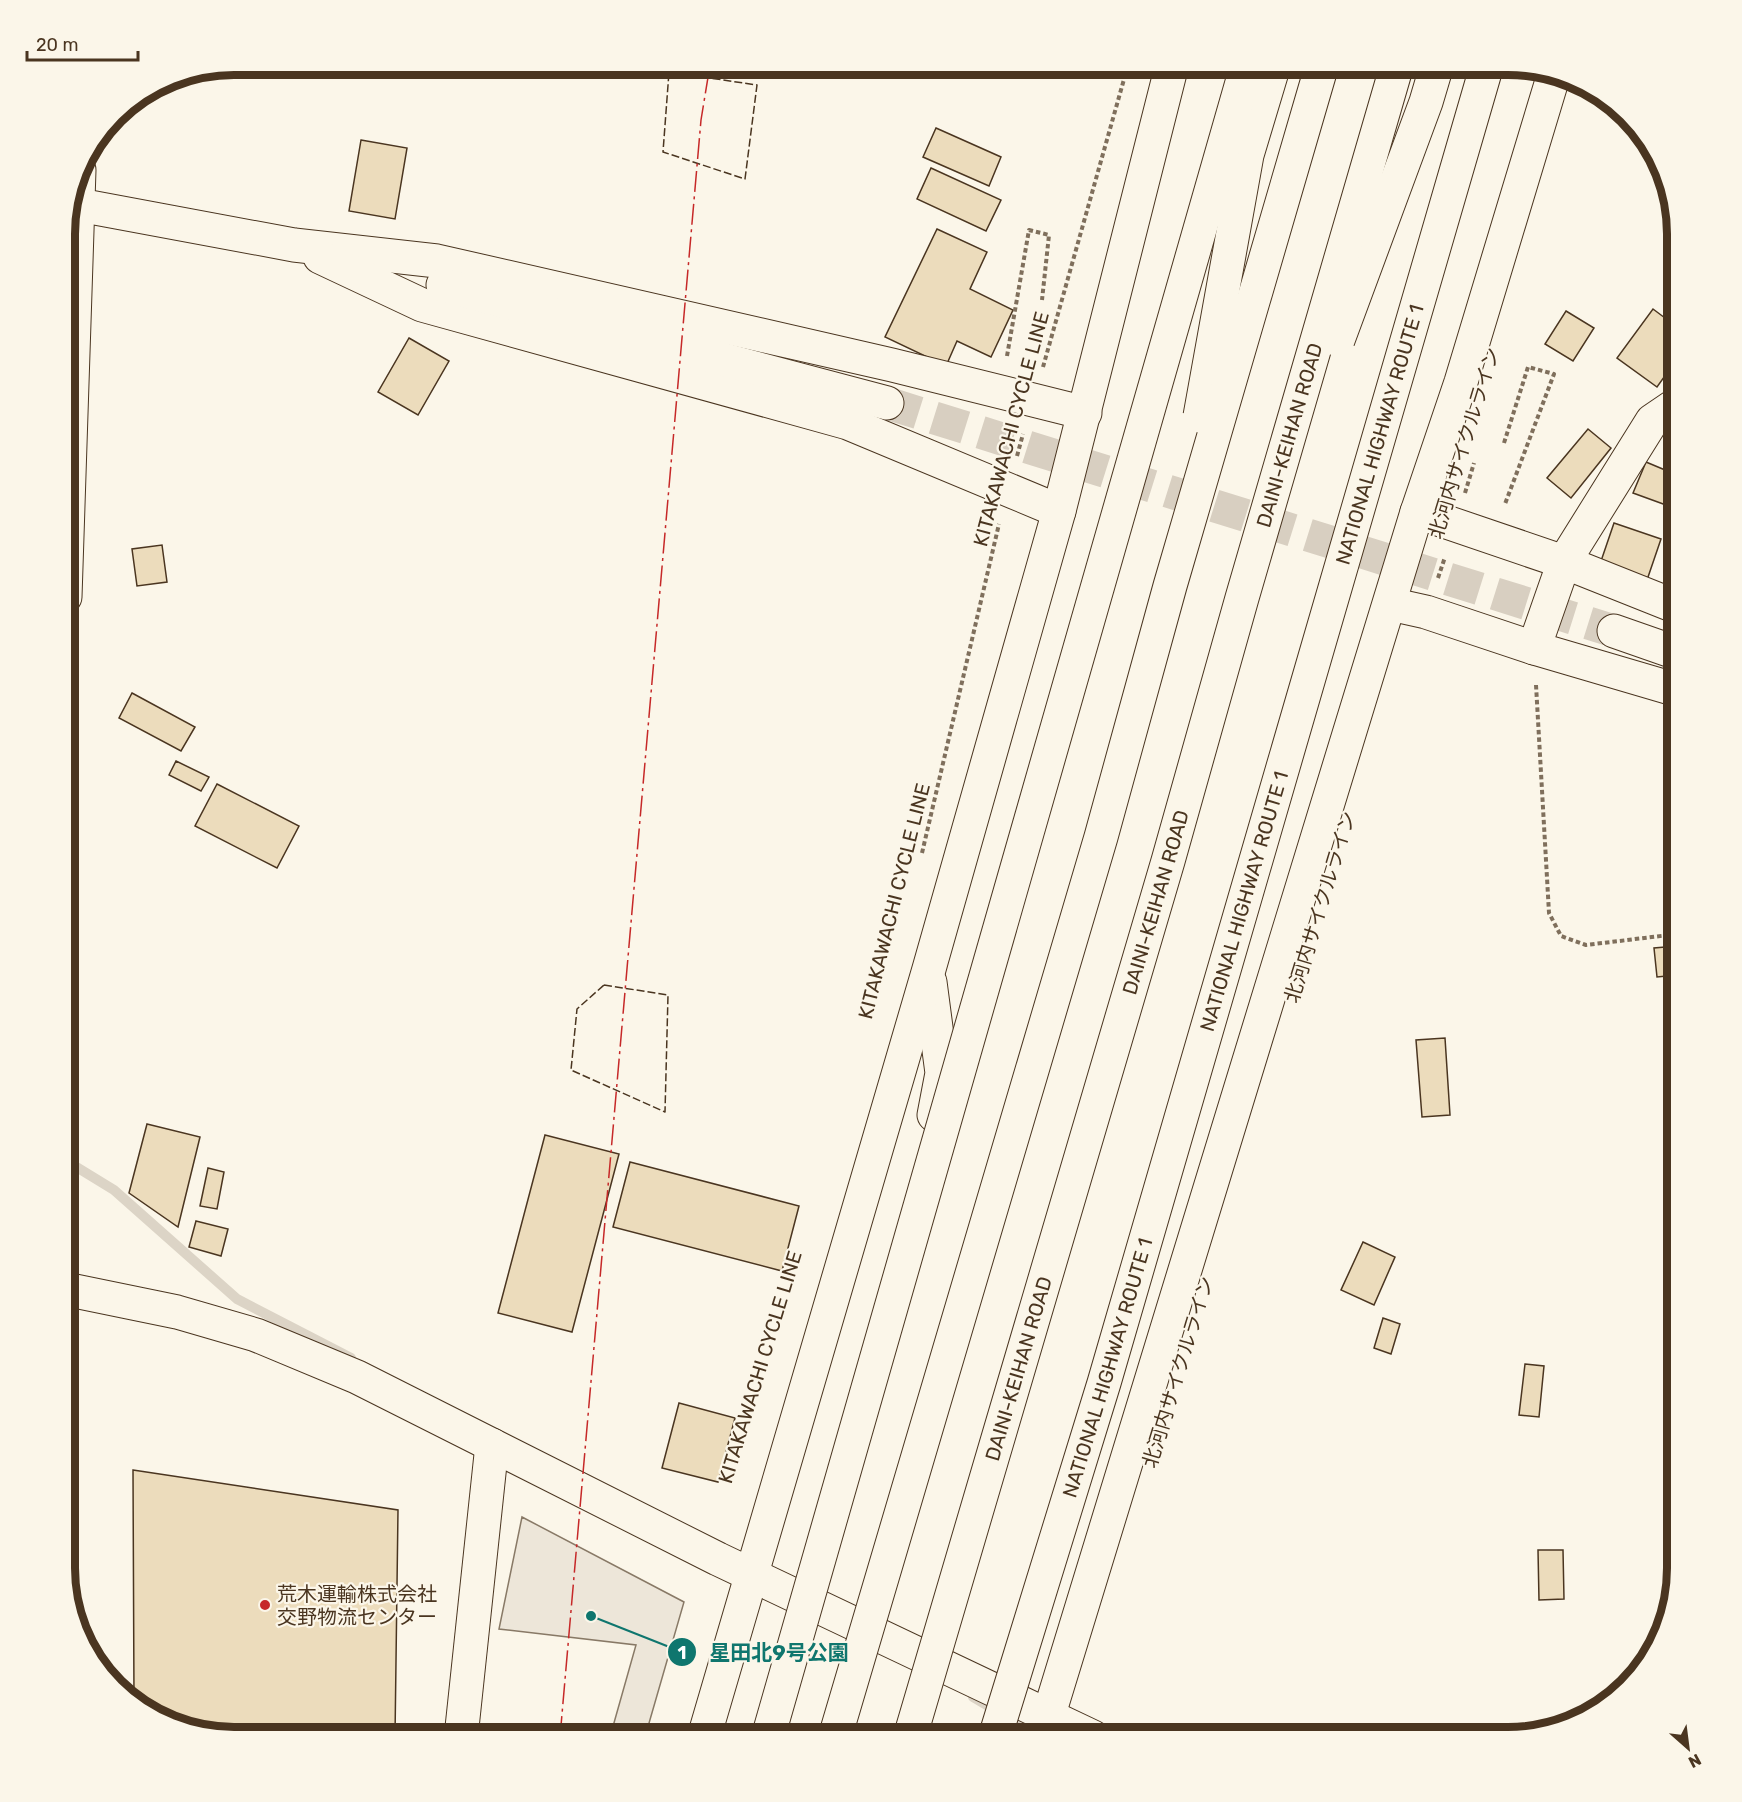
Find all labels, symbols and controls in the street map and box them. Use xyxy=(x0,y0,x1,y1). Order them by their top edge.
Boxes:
scale bar xyxy=(27,24,138,62)
text: 20 m xyxy=(36,34,78,56)
street label: NATIONAL HIGHWAY ROUTE 1 xyxy=(1330,302,1429,567)
street label: KITAKAWACHI CYCLE LINE xyxy=(968,309,1054,549)
street label: DAINI-KEIHAN ROAD xyxy=(1251,340,1328,530)
street label: 北河内サイクルライン xyxy=(1423,344,1505,542)
street label: NATIONAL HIGHWAY ROUTE 1 xyxy=(1195,768,1293,1034)
street label: KITAKAWACHI CYCLE LINE xyxy=(853,781,935,1021)
street label: DAINI-KEIHAN ROAD xyxy=(1117,807,1194,997)
street label: 北河内サイクルライン xyxy=(1279,808,1361,1006)
street label: NATIONAL HIGHWAY ROUTE 1 xyxy=(1057,1235,1158,1500)
street label: KITAKAWACHI CYCLE LINE xyxy=(713,1248,807,1486)
street label: 北河内サイクルライン xyxy=(1137,1273,1219,1471)
street label: DAINI-KEIHAN ROAD xyxy=(980,1274,1057,1464)
place label: 荒木運輸株式会社 交野物流センター xyxy=(277,1582,437,1629)
marker: 荒木運輸株式会社 交野物流センター xyxy=(258,1598,272,1612)
callout: 星田北9号公園 xyxy=(667,1633,861,1672)
text: 星田北9号公園 xyxy=(709,1640,849,1665)
text: 1 xyxy=(678,1642,686,1664)
north arrow xyxy=(1658,1718,1718,1778)
text: N xyxy=(1685,1750,1704,1772)

